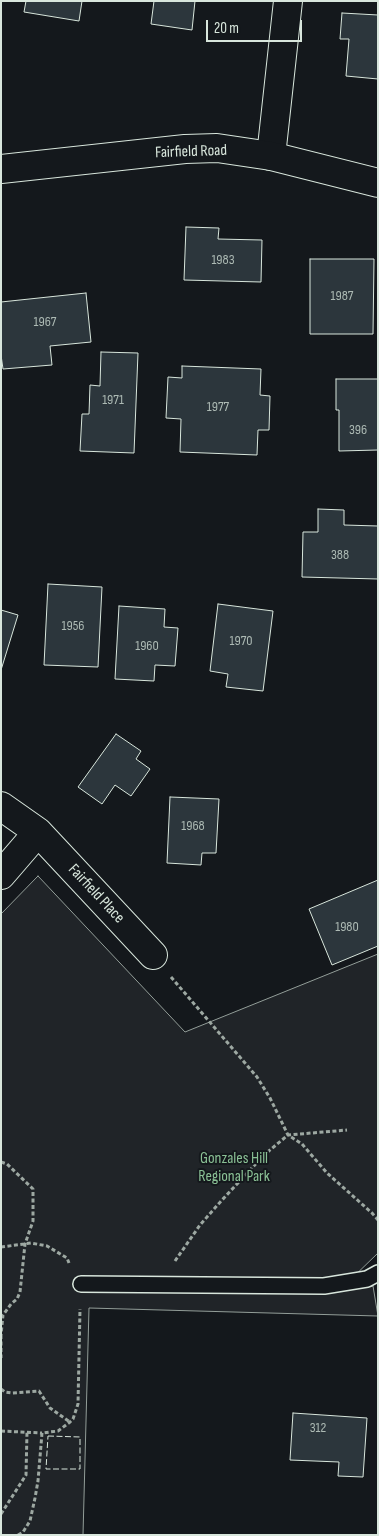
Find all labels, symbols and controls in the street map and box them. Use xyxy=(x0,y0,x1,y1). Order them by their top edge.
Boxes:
scale bar xyxy=(209,10,305,42)
text: 20 m xyxy=(214,19,239,38)
street label: Fairfield Road xyxy=(155,141,227,163)
house number: 1983 xyxy=(211,252,235,268)
house number: 1987 xyxy=(331,288,353,304)
house number: 1967 xyxy=(34,314,56,330)
house number: 1971 xyxy=(102,392,124,408)
house number: 1977 xyxy=(207,399,229,415)
house number: 396 xyxy=(349,422,367,438)
house number: 388 xyxy=(331,547,349,563)
house number: 1956 xyxy=(62,618,84,634)
house number: 1970 xyxy=(230,633,252,649)
house number: 1960 xyxy=(135,638,159,654)
house number: 1968 xyxy=(181,818,205,834)
street label: Fairfield Place xyxy=(64,860,128,928)
house number: 1980 xyxy=(335,919,359,935)
park label: Gonzales Hill Regional Park xyxy=(198,1149,270,1187)
house number: 312 xyxy=(310,1420,326,1436)

